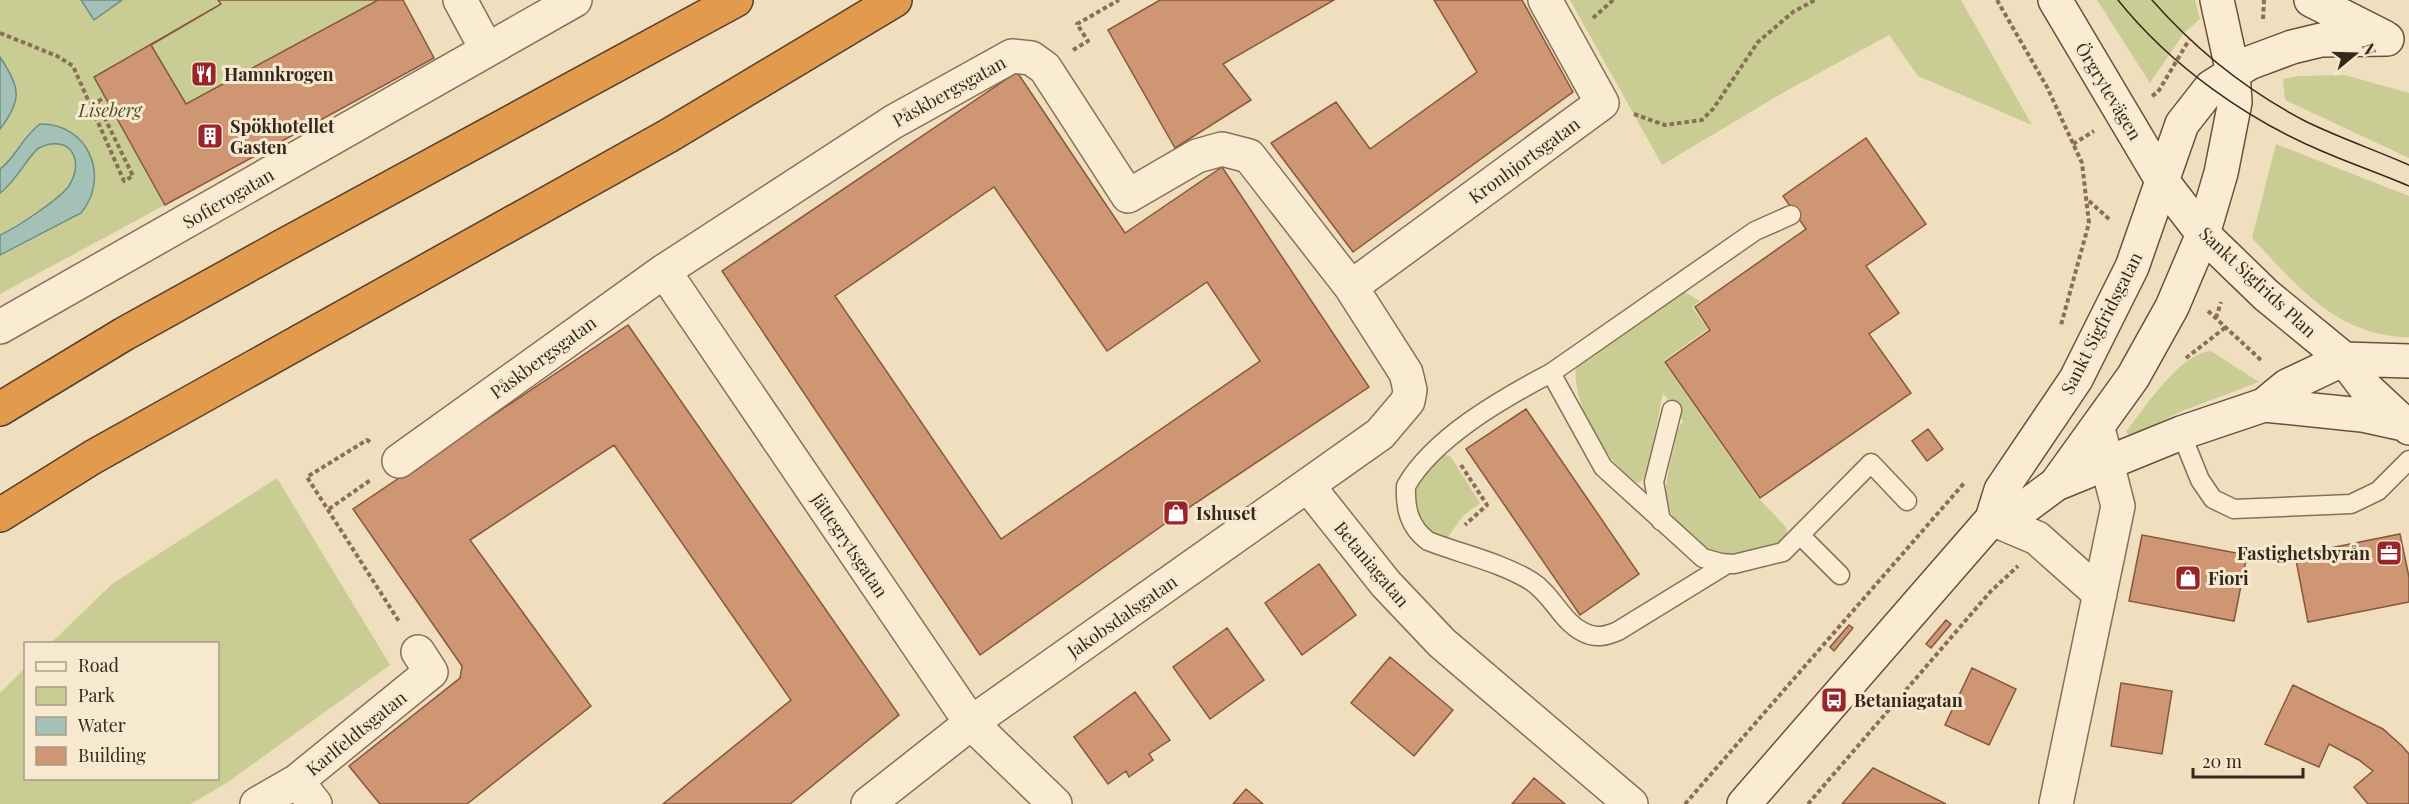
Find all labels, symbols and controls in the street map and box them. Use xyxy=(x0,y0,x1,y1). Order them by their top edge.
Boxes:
north arrow xyxy=(2325,24,2385,84)
street label: Örgrytevägen xyxy=(2070,38,2148,145)
text: N xyxy=(2358,40,2382,58)
street label: Påskbergsgatan xyxy=(888,50,1010,132)
restaurant icon: Hamnkrogen xyxy=(189,59,219,89)
place label: Hamnkrogen xyxy=(224,62,334,86)
park label: Liseberg xyxy=(77,98,143,122)
street label: Kronhjortsgatan xyxy=(1464,111,1585,209)
place label: Spökhotellet Gasten xyxy=(230,114,335,159)
building icon: Spökhotellet Gasten xyxy=(195,121,225,151)
street label: Sofierogatan xyxy=(178,162,278,234)
street label: Sankt Sigfrids Plan xyxy=(2194,221,2322,343)
street label: Sankt Sigfridsgatan xyxy=(2055,248,2147,398)
street label: Påskbergsgatan xyxy=(485,310,601,404)
street label: Jättegrytsgatan xyxy=(806,487,894,602)
shop icon: Ishuset xyxy=(1161,498,1191,528)
place label: Ishuset xyxy=(1196,501,1257,525)
street label: Betaniagatan xyxy=(1329,516,1415,612)
office icon: Fastighetsbyrån xyxy=(2374,538,2404,568)
place label: Fastighetsbyrån xyxy=(2237,541,2370,565)
shop icon: Fiori xyxy=(2173,563,2203,593)
place label: Fiori xyxy=(2208,566,2249,590)
street label: Jakobsdalsgatan xyxy=(1062,569,1182,663)
legend xyxy=(24,642,219,780)
text: Road xyxy=(78,653,119,677)
text: Park xyxy=(78,683,115,707)
street label: Karlfeldtsgatan xyxy=(301,685,411,781)
bus stop icon: Betaniagatan xyxy=(1819,685,1849,715)
place label: Betaniagatan xyxy=(1854,688,1963,712)
text: Water xyxy=(77,713,126,737)
scale bar xyxy=(2193,741,2302,779)
text: Building xyxy=(78,743,146,767)
text: 20 m xyxy=(2202,749,2242,773)

